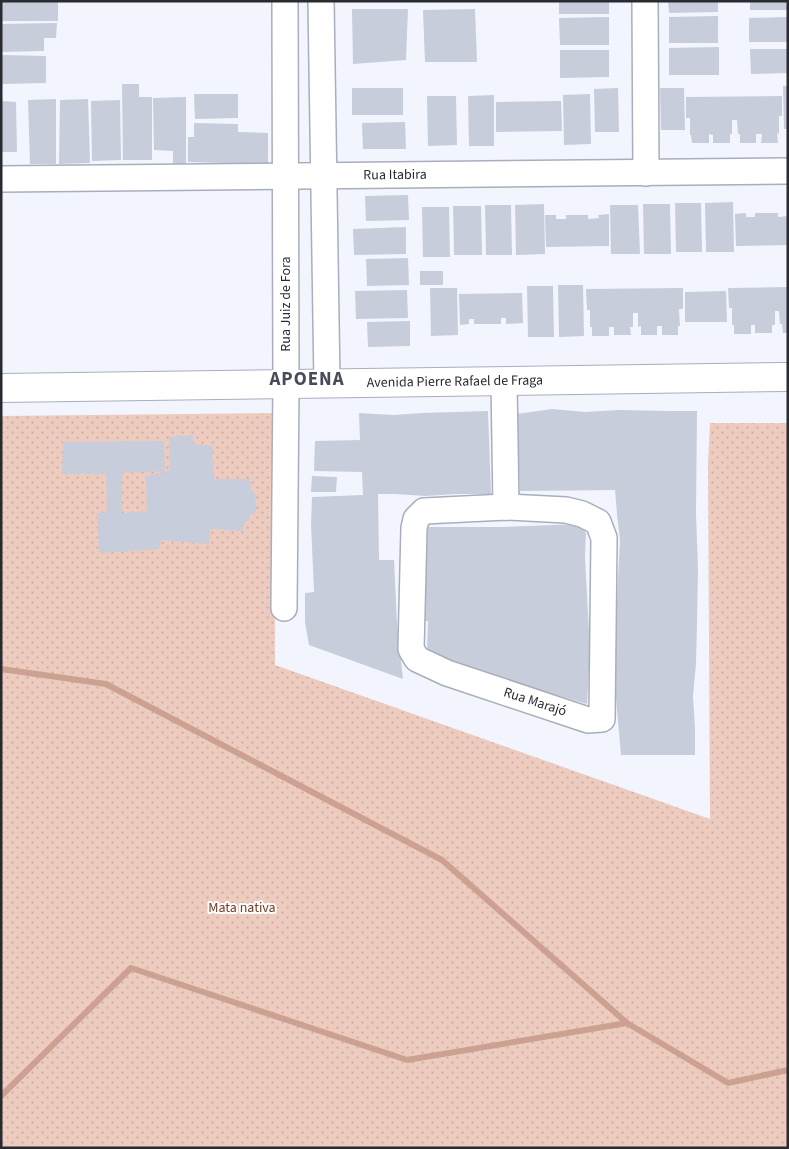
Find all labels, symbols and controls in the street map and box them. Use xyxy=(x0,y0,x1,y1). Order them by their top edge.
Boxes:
street label: Rua Itabira xyxy=(363,165,427,185)
street label: Rua Juiz de Fora xyxy=(276,256,296,352)
district label: APOENA xyxy=(268,366,345,393)
street label: Avenida Pierre Rafael de Fraga xyxy=(367,370,543,393)
street label: Rua Marajó xyxy=(501,682,569,722)
park label: Mata nativa xyxy=(208,898,276,918)

